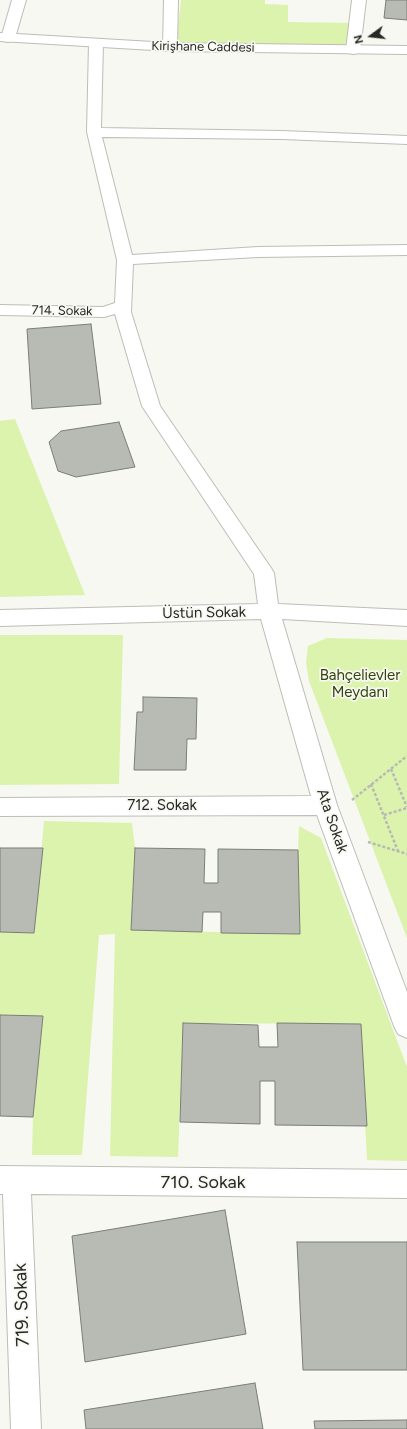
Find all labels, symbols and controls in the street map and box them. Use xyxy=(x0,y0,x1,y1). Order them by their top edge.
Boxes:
north arrow xyxy=(351,16,391,56)
text: N xyxy=(352,33,366,45)
street label: Kirişhane Caddesi xyxy=(151,38,255,56)
street label: 714. Sokak xyxy=(31,303,93,319)
street label: Üstün Sokak xyxy=(162,603,246,623)
park label: Bahçelievler Meydanı xyxy=(320,667,400,702)
street label: Ata Sokak xyxy=(313,786,351,856)
street label: 712. Sokak xyxy=(127,797,197,815)
street label: 710. Sokak xyxy=(161,1172,245,1194)
street label: 719. Sokak xyxy=(10,1263,34,1347)

